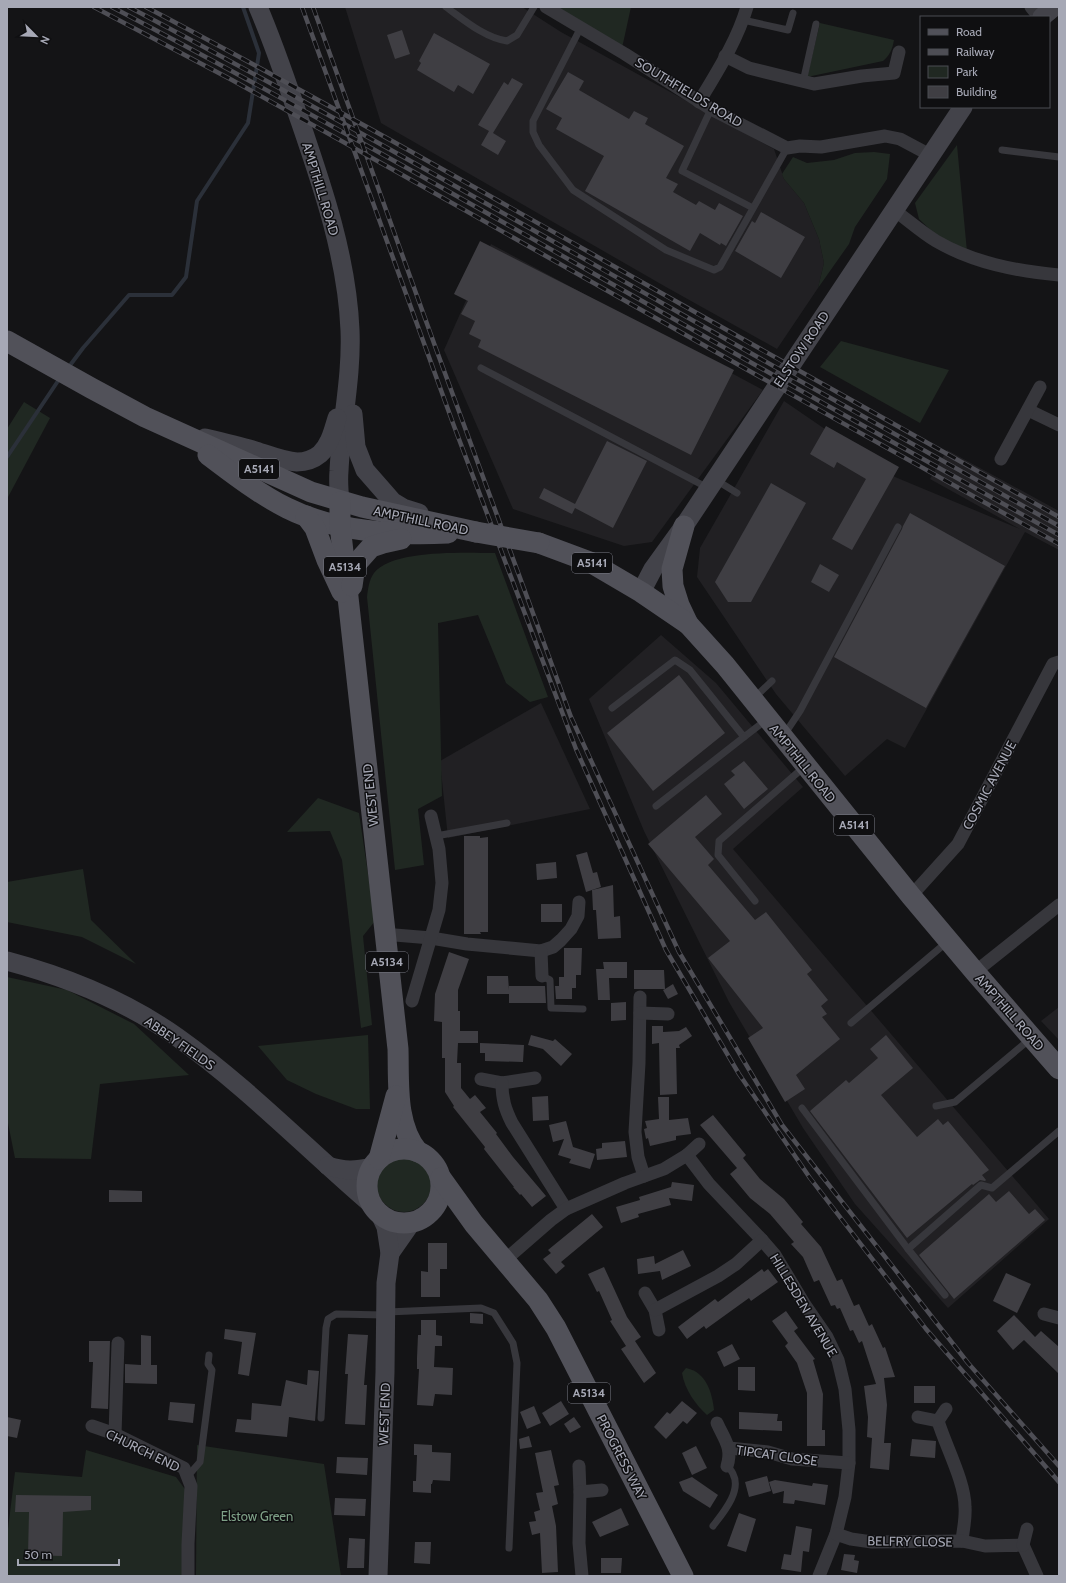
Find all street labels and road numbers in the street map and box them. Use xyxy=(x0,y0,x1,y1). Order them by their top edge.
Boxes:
street label: SOUTHFIELDS ROAD xyxy=(633,54,745,130)
street label: AMPTHILL ROAD xyxy=(299,141,343,237)
street label: ELSTOW ROAD xyxy=(770,308,832,390)
road number: A5141 xyxy=(239,459,279,479)
street label: AMPTHILL ROAD xyxy=(372,502,470,538)
road number: A5141 xyxy=(572,553,612,573)
road number: A5134 xyxy=(324,557,366,577)
street label: AMPTHILL ROAD xyxy=(766,720,840,806)
street label: COSMIC AVENUE xyxy=(959,738,1019,832)
street label: WEST END xyxy=(359,763,381,827)
road number: A5141 xyxy=(834,815,874,835)
road number: A5134 xyxy=(366,952,408,972)
street label: AMPTHILL ROAD xyxy=(972,970,1048,1054)
street label: ABBEY FIELDS xyxy=(142,1013,218,1073)
street label: HILLESDEN AVENUE xyxy=(767,1251,841,1359)
street label: WEST END xyxy=(375,1382,393,1446)
road number: A5134 xyxy=(568,1383,610,1403)
street label: PROGRESS WAY xyxy=(594,1412,651,1503)
street label: CHURCH END xyxy=(103,1425,183,1475)
street label: TIPCAT CLOSE xyxy=(735,1441,819,1469)
street label: BELFRY CLOSE xyxy=(867,1532,953,1550)

